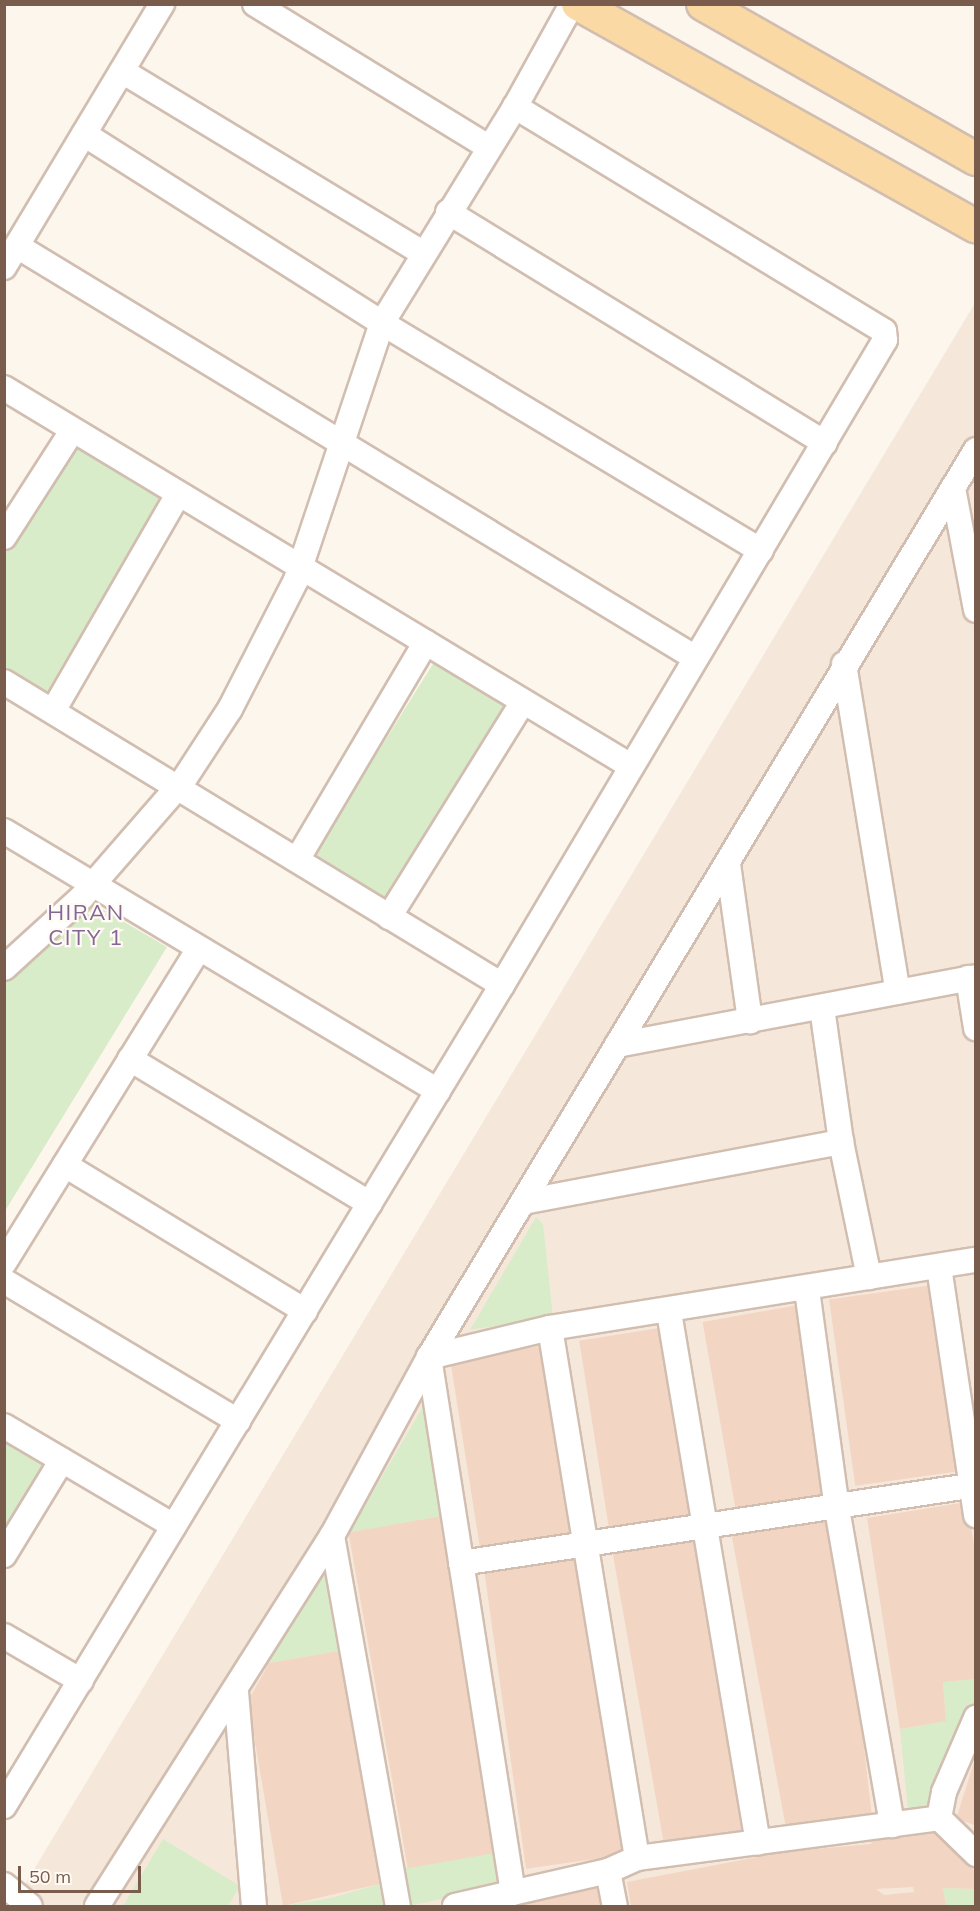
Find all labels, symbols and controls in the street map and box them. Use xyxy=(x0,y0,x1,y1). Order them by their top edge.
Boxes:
district label: HIRAN CITY 1 xyxy=(47,899,125,950)
scale bar xyxy=(21,1854,144,1892)
text: 50 m xyxy=(29,1865,71,1888)

